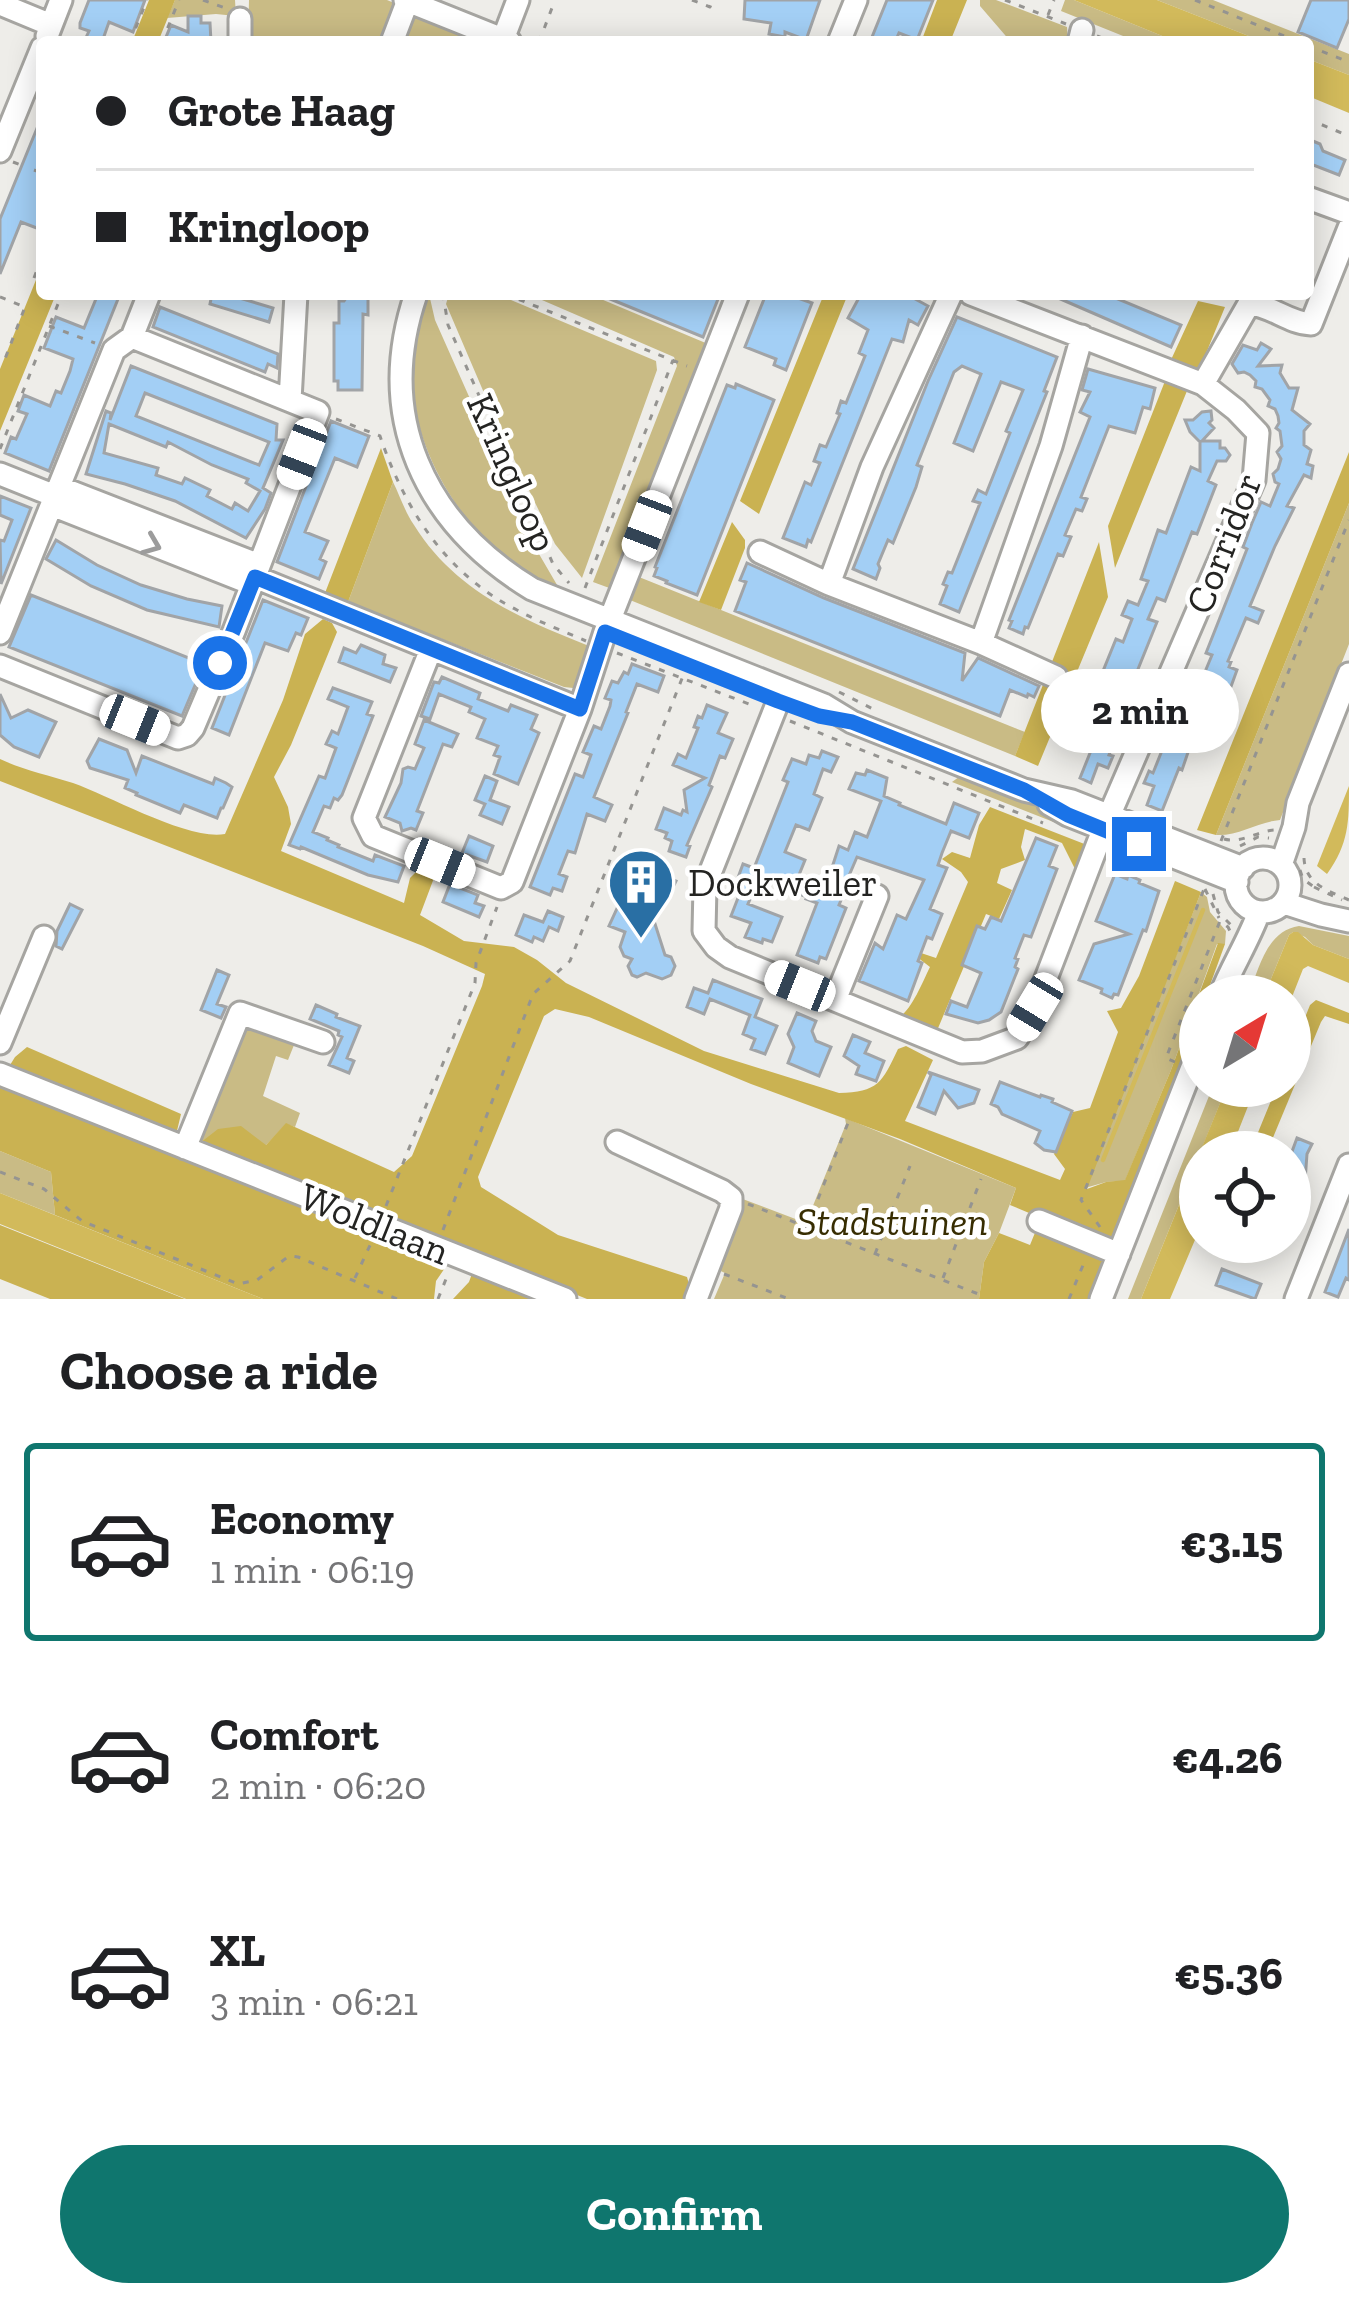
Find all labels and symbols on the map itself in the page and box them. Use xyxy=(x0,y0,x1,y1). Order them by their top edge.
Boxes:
street label: Kringloop xyxy=(457,386,568,558)
car xyxy=(272,414,332,494)
street label: Corridor xyxy=(1175,466,1272,620)
car xyxy=(617,486,677,566)
one-way arrow xyxy=(140,530,161,555)
route start xyxy=(193,636,247,690)
callout: 2 min xyxy=(1040,670,1238,754)
car xyxy=(95,690,175,750)
route end xyxy=(1112,817,1166,871)
car xyxy=(400,833,480,893)
building icon: Dockweiler xyxy=(606,847,676,941)
place label: Dockweiler xyxy=(688,859,878,906)
car xyxy=(760,956,840,1016)
car xyxy=(1001,967,1069,1047)
north arrow xyxy=(1179,975,1311,1107)
street label: Woldlaan xyxy=(293,1172,456,1275)
park label: Stadstuinen xyxy=(796,1198,988,1245)

